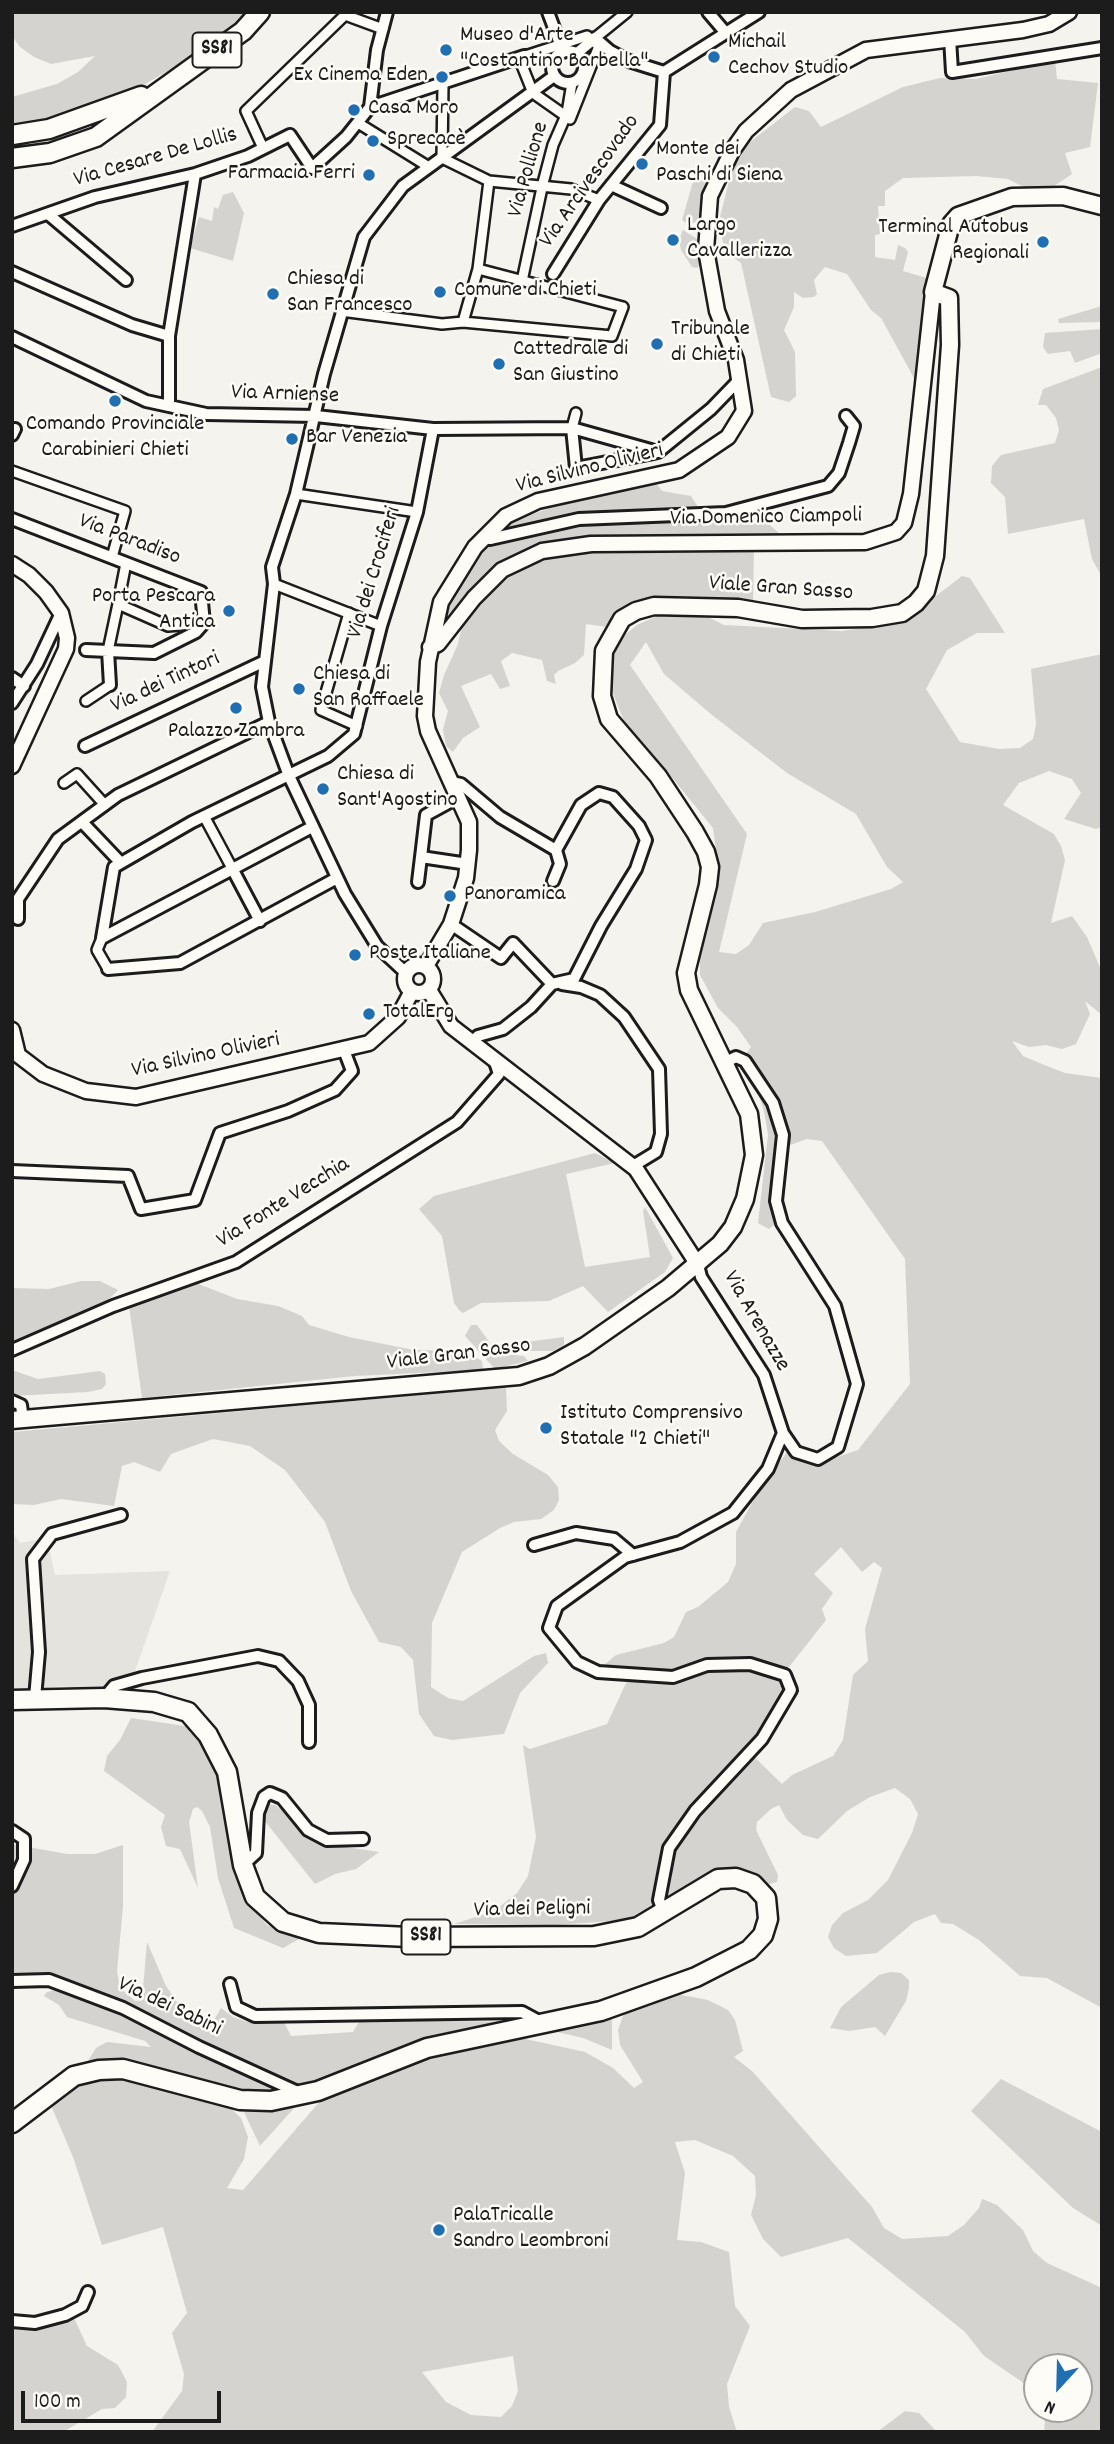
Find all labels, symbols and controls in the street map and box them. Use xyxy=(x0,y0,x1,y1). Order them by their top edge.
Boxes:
place label: Museo d'Arte "Costantino Barbella" xyxy=(460,23,648,77)
place label: Michail Cechov Studio xyxy=(728,30,848,84)
road number: SS81 xyxy=(192,32,242,68)
marker: Museo d'Arte "Costantino Barbella" xyxy=(438,42,454,58)
marker: Michail Cechov Studio xyxy=(706,49,722,65)
place label: Ex Cinema Eden xyxy=(294,63,428,91)
marker: Ex Cinema Eden xyxy=(434,69,450,85)
place label: Casa Moro xyxy=(368,96,458,124)
marker: Casa Moro xyxy=(346,102,362,118)
street label: Via Arcivescovado xyxy=(535,110,647,254)
street label: Via Pollione xyxy=(503,119,557,221)
street label: Via Cesare De Lollis xyxy=(71,122,241,196)
place label: Sprecacè xyxy=(387,127,466,155)
marker: Sprecacè xyxy=(365,133,381,149)
place label: Monte dei Paschi di Siena xyxy=(656,137,782,191)
marker: Monte dei Paschi di Siena xyxy=(634,156,650,172)
place label: Farmacia Ferri xyxy=(228,161,355,189)
marker: Farmacia Ferri xyxy=(361,167,377,183)
place label: Largo Cavallerizza xyxy=(687,213,792,267)
place label: Terminal Autobus Regionali xyxy=(878,215,1029,269)
marker: Largo Cavallerizza xyxy=(665,232,681,248)
marker: Terminal Autobus Regionali xyxy=(1035,234,1051,250)
place label: Chiesa di San Francesco xyxy=(287,267,413,321)
place label: Comune di Chieti xyxy=(454,278,597,306)
marker: Comune di Chieti xyxy=(432,284,448,300)
marker: Chiesa di San Francesco xyxy=(265,286,281,302)
place label: Tribunale di Chieti xyxy=(671,317,750,371)
marker: Tribunale di Chieti xyxy=(649,336,665,352)
place label: Cattedrale di San Giustino xyxy=(513,337,628,391)
marker: Cattedrale di San Giustino xyxy=(491,356,507,372)
street label: Via Arniense xyxy=(231,380,339,412)
marker: Comando Provinciale Carabinieri Chieti xyxy=(107,393,123,409)
place label: Comando Provinciale Carabinieri Chieti xyxy=(26,412,204,466)
place label: Bar Venezia xyxy=(306,425,407,453)
marker: Bar Venezia xyxy=(284,431,300,447)
street label: Via Silvino Olivieri xyxy=(514,438,666,502)
street label: Via dei Crociferi xyxy=(343,504,409,642)
street label: Via Domenico Ciampoli xyxy=(670,504,862,534)
street label: Via Paradiso xyxy=(74,509,184,573)
street label: Viale Gran Sasso xyxy=(708,571,854,609)
place label: Porta Pescara Antica xyxy=(92,584,215,638)
marker: Porta Pescara Antica xyxy=(221,603,237,619)
street label: Via dei Tintori xyxy=(107,647,225,721)
place label: Chiesa di San Raffaele xyxy=(313,662,424,716)
marker: Chiesa di San Raffaele xyxy=(291,681,307,697)
marker: Palazzo Zambra xyxy=(228,700,244,716)
place label: Palazzo Zambra xyxy=(168,719,304,747)
place label: Chiesa di Sant'Agostino xyxy=(337,762,458,816)
marker: Chiesa di Sant'Agostino xyxy=(315,781,331,797)
place label: Panoramica xyxy=(464,882,565,910)
marker: Panoramica xyxy=(442,888,458,904)
place label: Poste Italiane xyxy=(369,941,491,969)
marker: Poste Italiane xyxy=(347,947,363,963)
place label: TotalErg xyxy=(383,1000,454,1028)
marker: TotalErg xyxy=(361,1006,377,1022)
street label: Via Silvino Olivieri xyxy=(129,1028,283,1086)
street label: Via Fonte Vecchia xyxy=(212,1152,356,1256)
street label: Via Arenazze xyxy=(715,1267,795,1377)
street label: Viale Gran Sasso xyxy=(386,1334,532,1378)
place label: Istituto Comprensivo Statale "2 Chieti" xyxy=(560,1401,743,1455)
marker: Istituto Comprensivo Statale "2 Chieti" xyxy=(538,1420,554,1436)
street label: Via dei Peligni xyxy=(473,1896,591,1926)
road number: SS81 xyxy=(402,1920,450,1954)
street label: Via dei Sabini xyxy=(113,1972,225,2044)
place label: PalaTricalle Sandro Leombroni xyxy=(453,2203,609,2257)
marker: PalaTricalle Sandro Leombroni xyxy=(431,2222,447,2238)
north arrow xyxy=(1023,2353,1093,2423)
scale bar xyxy=(24,2378,224,2422)
text: 100 m xyxy=(34,2388,81,2418)
text: N xyxy=(1041,2392,1060,2420)

